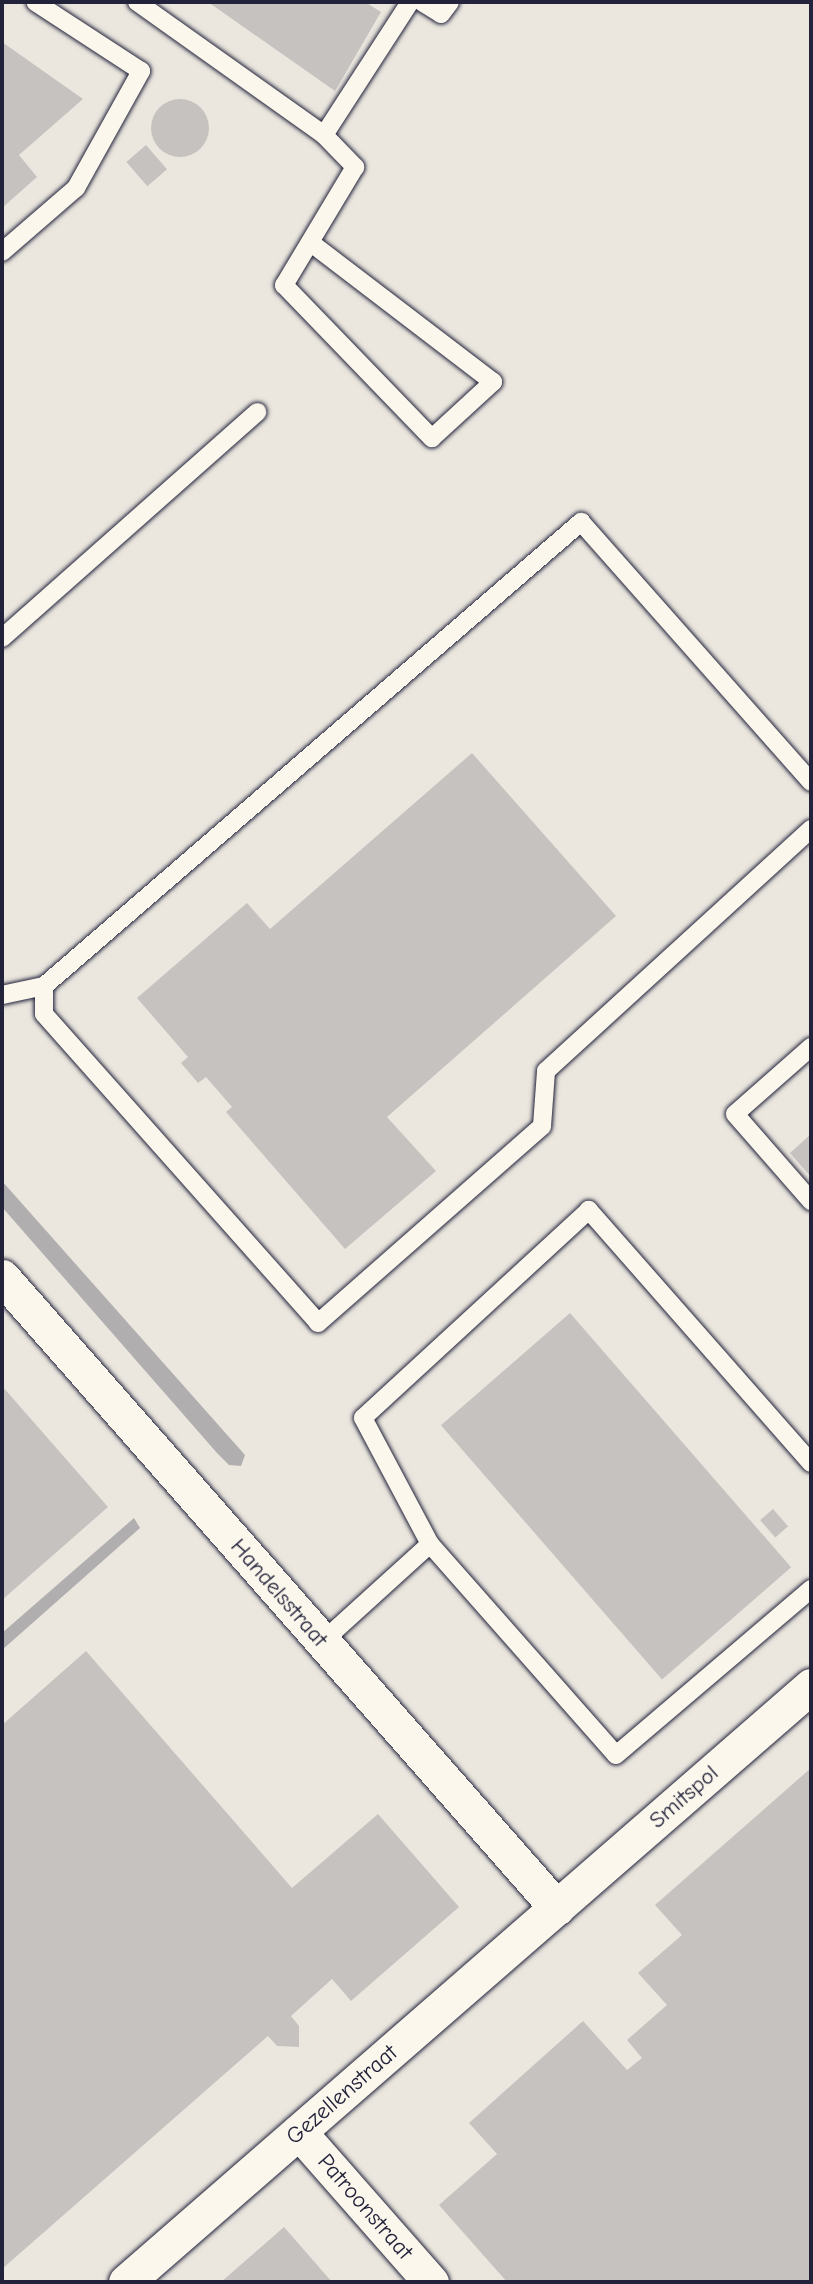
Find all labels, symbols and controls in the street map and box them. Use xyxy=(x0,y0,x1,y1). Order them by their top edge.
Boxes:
street label: Handelsstraat xyxy=(224,1533,334,1653)
street label: Smitspol xyxy=(644,1760,724,1834)
street label: Gezellenstraat xyxy=(281,2039,403,2151)
street label: Patroonstraat xyxy=(312,2148,418,2266)

